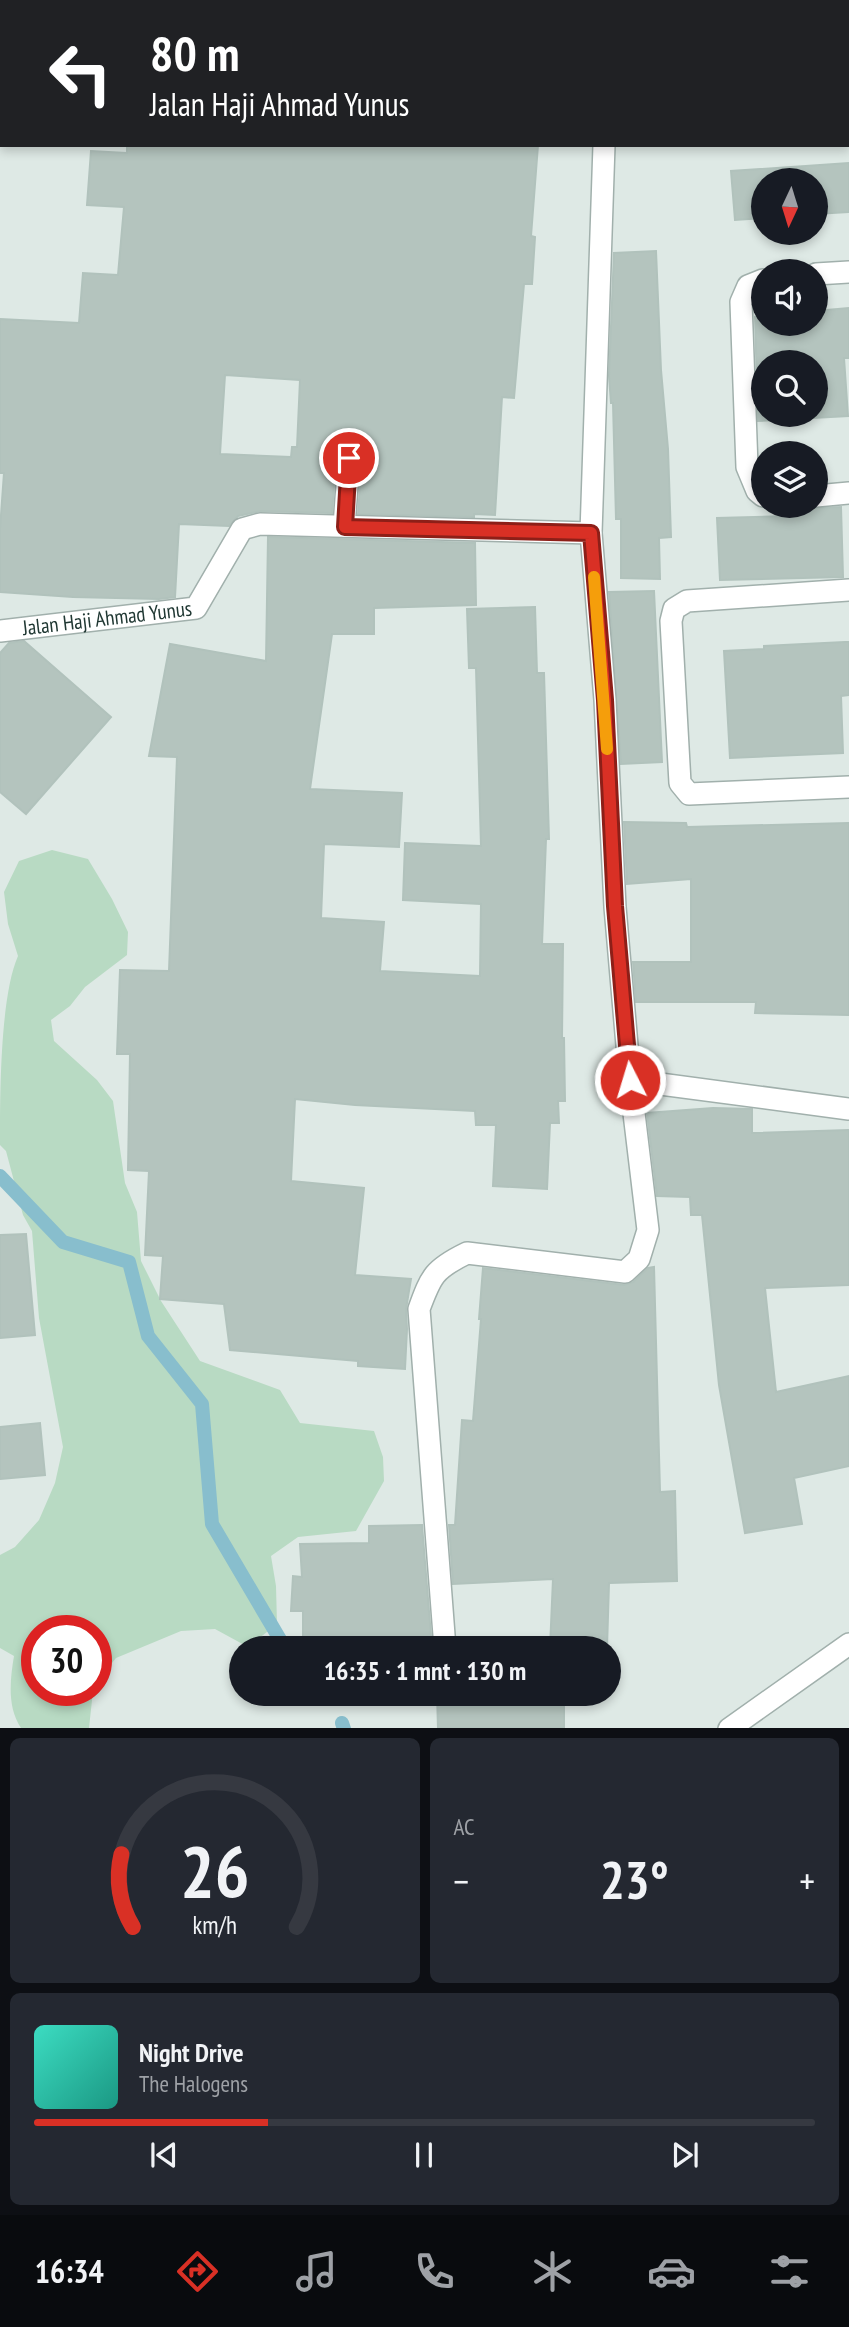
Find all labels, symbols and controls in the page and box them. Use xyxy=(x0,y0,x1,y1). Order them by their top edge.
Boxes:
text: 80 m xyxy=(150,21,239,85)
icon: left xyxy=(35,28,126,119)
text: Jalan Haji Ahmad Yunus xyxy=(150,83,409,125)
north arrow xyxy=(751,168,828,245)
map controls xyxy=(751,168,828,518)
button: sound xyxy=(751,259,828,336)
button: search xyxy=(751,350,828,427)
pin xyxy=(319,428,379,488)
icon: arrive xyxy=(330,439,368,477)
button: layers xyxy=(751,441,828,518)
street label: Jalan Haji Ahmad Yunus xyxy=(20,595,193,641)
position arrow xyxy=(593,1043,667,1117)
speed limit sign: 30 xyxy=(21,1615,112,1706)
text: 16:35 · 1 mnt · 130 m xyxy=(324,1654,526,1687)
text: AC xyxy=(454,1812,474,1841)
text: 26 xyxy=(180,1823,250,1917)
text: 23° xyxy=(600,1846,669,1913)
text: − xyxy=(454,1856,469,1905)
text: + xyxy=(799,1856,815,1905)
text: km/h xyxy=(193,1908,237,1940)
text: Night Drive xyxy=(139,2036,244,2069)
text: The Halogens xyxy=(139,2069,248,2098)
icon: previous xyxy=(145,2136,183,2174)
icon: pause xyxy=(405,2136,443,2174)
icon: next xyxy=(666,2136,704,2174)
icon: directions xyxy=(173,2247,222,2296)
icon: music xyxy=(292,2247,341,2296)
icon: phone xyxy=(410,2247,459,2296)
icon: climate xyxy=(528,2247,577,2296)
icon: car xyxy=(647,2247,696,2296)
icon: filters xyxy=(765,2247,814,2296)
text: 16:34 xyxy=(35,2250,104,2292)

